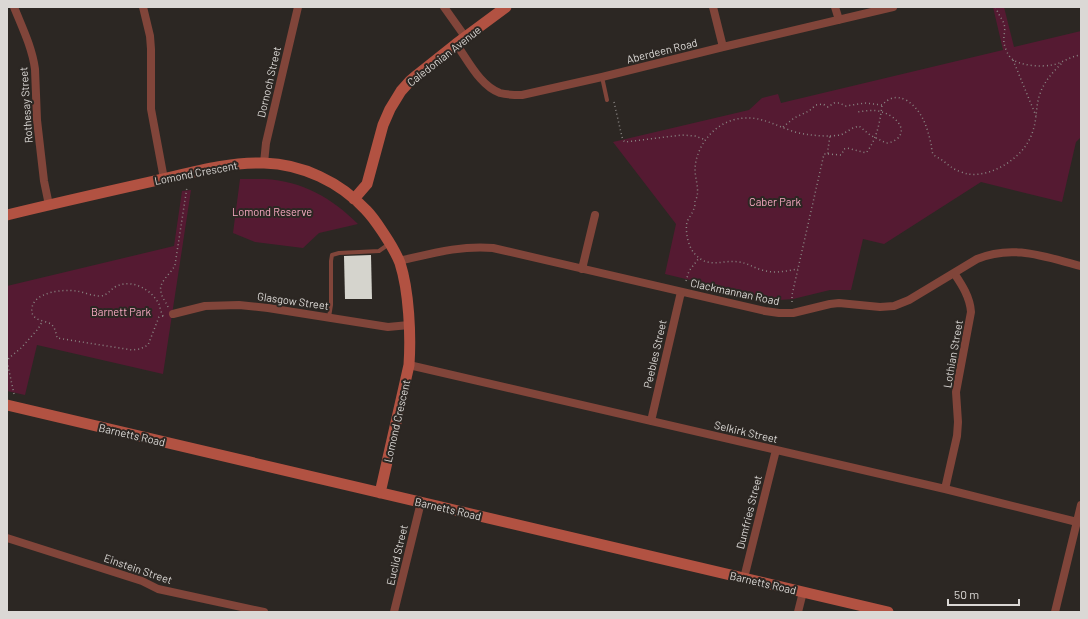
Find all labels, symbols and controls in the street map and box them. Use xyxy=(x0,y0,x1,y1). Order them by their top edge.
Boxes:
street label: Caledonian Avenue xyxy=(404,23,483,88)
street label: Aberdeen Road xyxy=(625,35,699,66)
street label: Dornoch Street xyxy=(254,45,283,119)
street label: Rothesay Street xyxy=(16,66,35,144)
street label: Lomond Crescent xyxy=(153,158,239,187)
park label: Caber Park xyxy=(749,195,801,208)
park label: Lomond Reserve xyxy=(232,205,312,218)
street label: Clackmannan Road xyxy=(689,276,781,307)
street label: Glasgow Street xyxy=(257,289,330,312)
park label: Barnett Park xyxy=(91,305,151,318)
street label: Peebles Street xyxy=(640,318,669,389)
street label: Lothian Street xyxy=(940,319,965,389)
street label: Lomond Crescent xyxy=(381,378,412,464)
street label: Selkirk Street xyxy=(713,418,779,445)
street label: Barnetts Road xyxy=(98,421,167,448)
street label: Dumfries Street xyxy=(733,474,764,550)
street label: Barnetts Road xyxy=(414,495,483,522)
street label: Euclid Street xyxy=(383,523,410,586)
street label: Einstein Street xyxy=(102,551,174,586)
street label: Barnetts Road xyxy=(729,569,798,596)
scale bar xyxy=(948,581,1019,607)
text: 50 m xyxy=(954,587,979,601)

